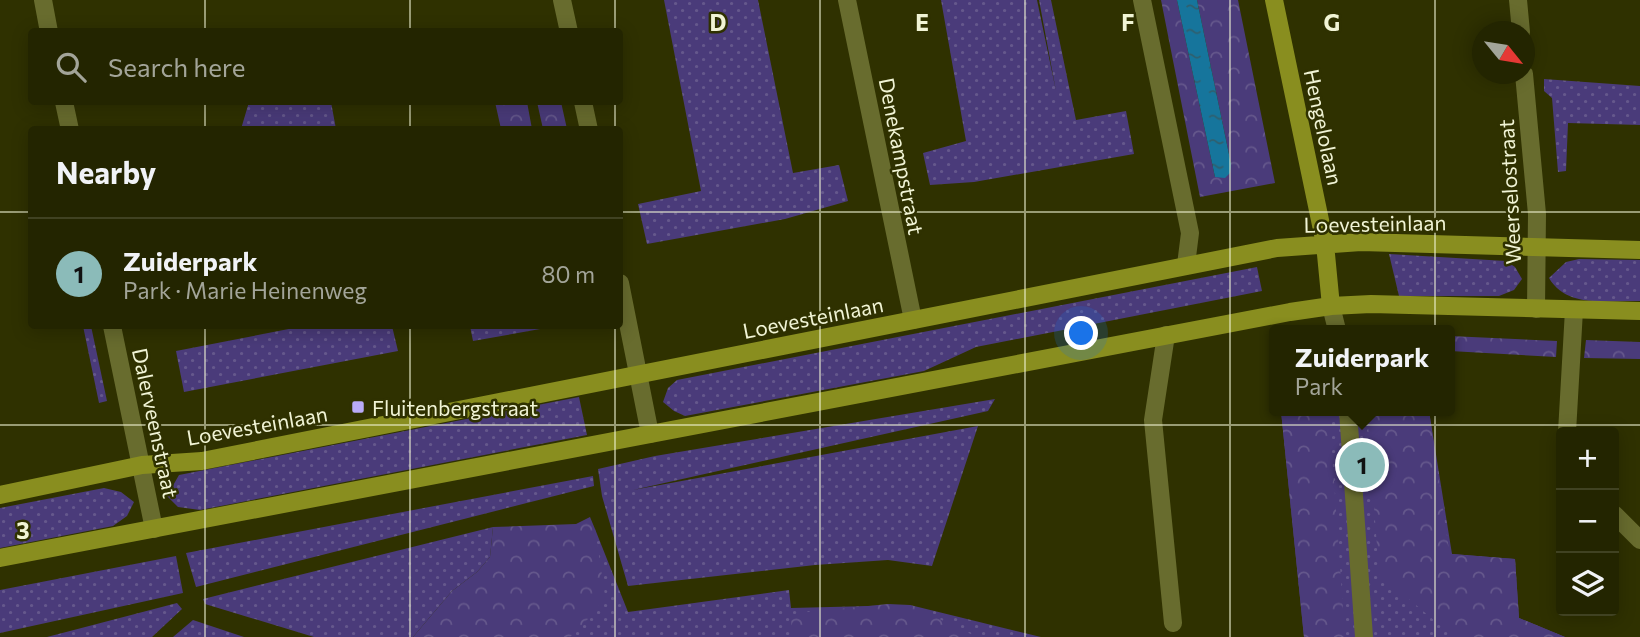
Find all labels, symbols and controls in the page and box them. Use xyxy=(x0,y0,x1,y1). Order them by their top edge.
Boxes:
text: D xyxy=(710,8,727,36)
text: E xyxy=(915,8,929,36)
text: F xyxy=(1121,8,1135,36)
text: G xyxy=(1324,8,1340,36)
north arrow xyxy=(1472,21,1535,84)
search box xyxy=(28,28,623,105)
icon: search xyxy=(52,48,90,86)
text: Search here xyxy=(108,51,246,82)
street label: Hengelolaan xyxy=(1299,67,1349,187)
street label: Denekampstraat xyxy=(875,75,929,237)
street label: Weerselostraat xyxy=(1493,119,1525,265)
text: Nearby xyxy=(56,153,156,190)
street label: Loevesteinlaan xyxy=(1303,209,1447,237)
text: Zuiderpark xyxy=(123,245,257,276)
text: 1 xyxy=(74,260,84,288)
text: 80 m xyxy=(542,260,595,288)
text: Park · Marie Heinenweg xyxy=(123,276,367,304)
street label: Loevesteinlaan xyxy=(741,291,885,343)
your location xyxy=(1064,316,1098,350)
popup xyxy=(1269,325,1455,416)
text: Zuiderpark xyxy=(1295,341,1429,372)
street label: Dalerveenstraat xyxy=(128,346,184,500)
text: Park xyxy=(1295,372,1343,400)
place label: Fluitenbergstraat xyxy=(372,395,538,420)
marker: Fluitenbergstraat xyxy=(350,399,366,415)
street label: Loevesteinlaan xyxy=(185,400,329,450)
map controls xyxy=(1556,427,1619,616)
button: + xyxy=(1556,427,1619,490)
pin: 1 xyxy=(1339,439,1385,491)
button: − xyxy=(1556,490,1619,553)
text: 3 xyxy=(16,516,30,544)
button: layers xyxy=(1556,553,1619,616)

